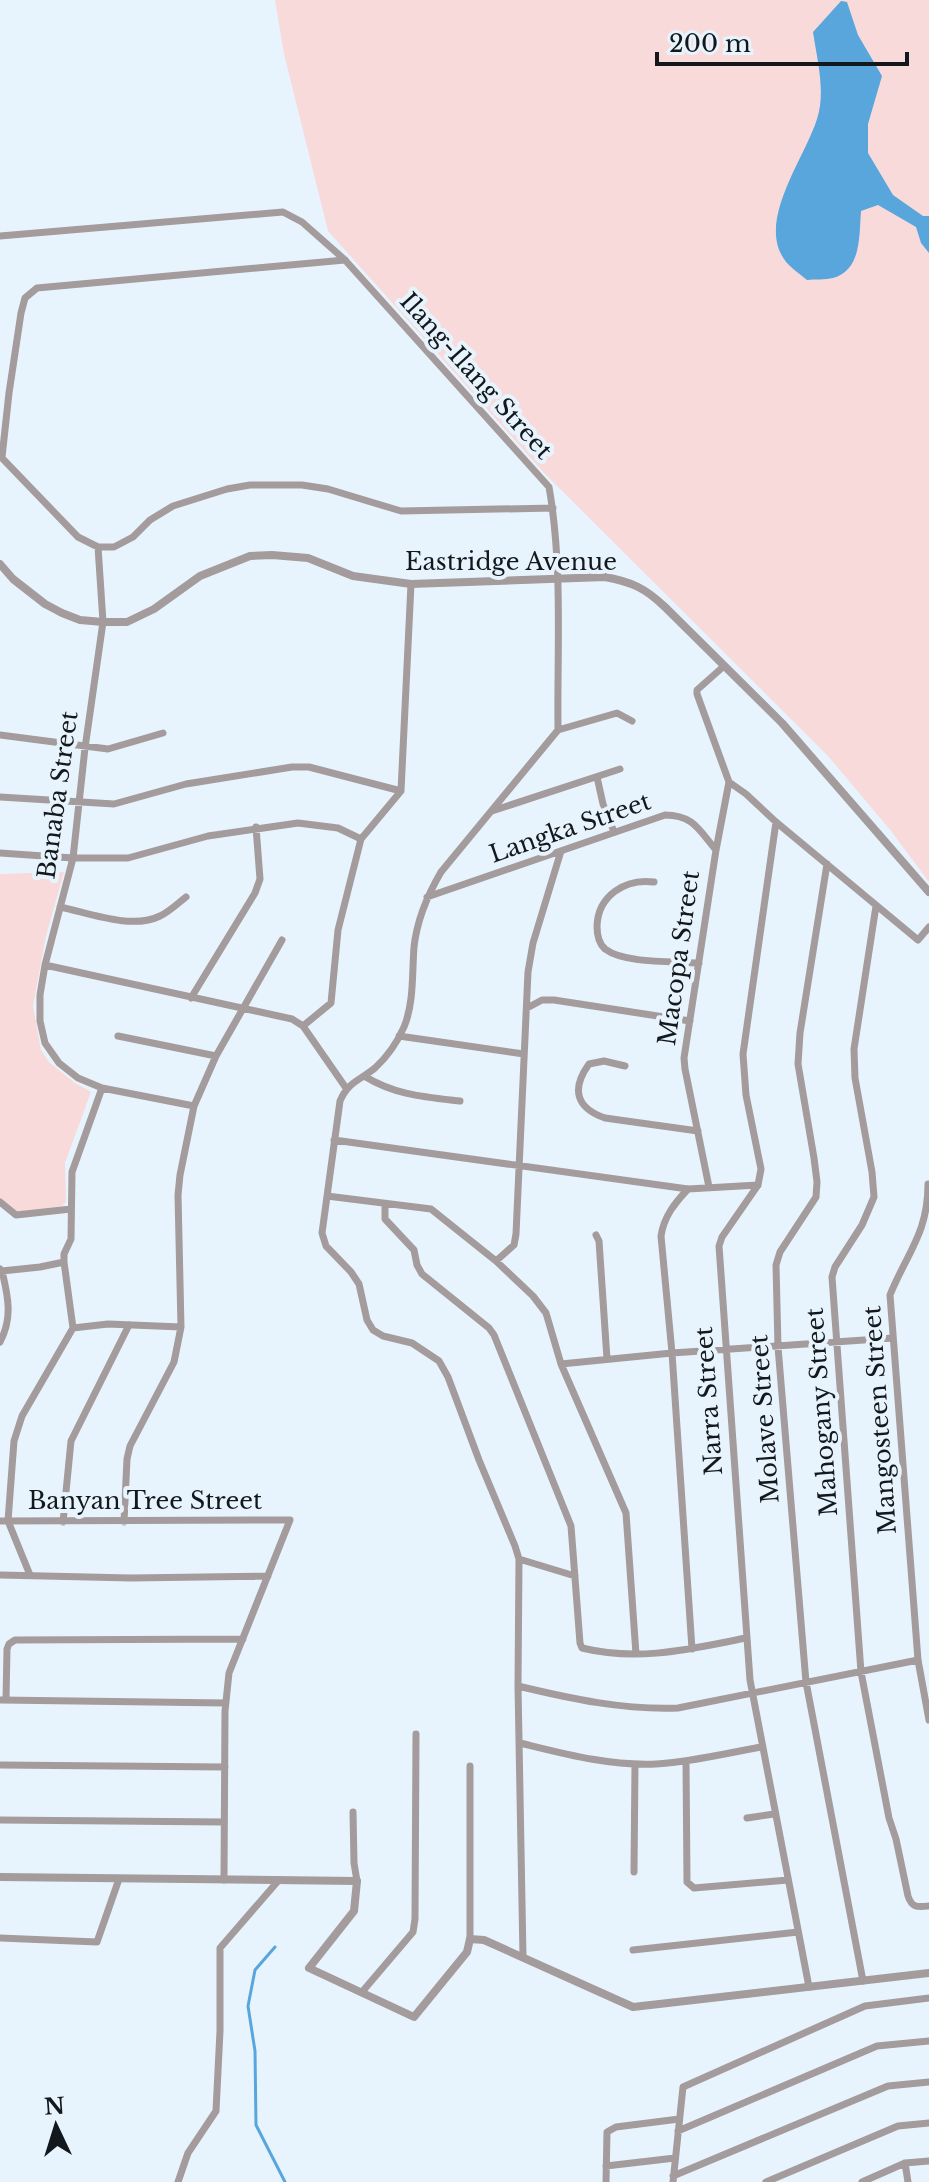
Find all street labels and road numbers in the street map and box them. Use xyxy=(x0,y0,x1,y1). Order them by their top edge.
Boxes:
street label: Ilang-Ilang Street xyxy=(394,287,559,465)
street label: Eastridge Avenue xyxy=(405,547,617,576)
street label: Banaba Street xyxy=(31,709,84,881)
street label: Langka Street xyxy=(485,786,654,869)
street label: Macopa Street xyxy=(652,869,705,1047)
street label: Mangosteen Street xyxy=(857,1305,902,1535)
street label: Mahogany Street xyxy=(800,1307,843,1517)
street label: Narra Street xyxy=(689,1326,728,1476)
street label: Molave Street xyxy=(744,1334,785,1504)
street label: Banyan Tree Street xyxy=(28,1486,262,1515)

